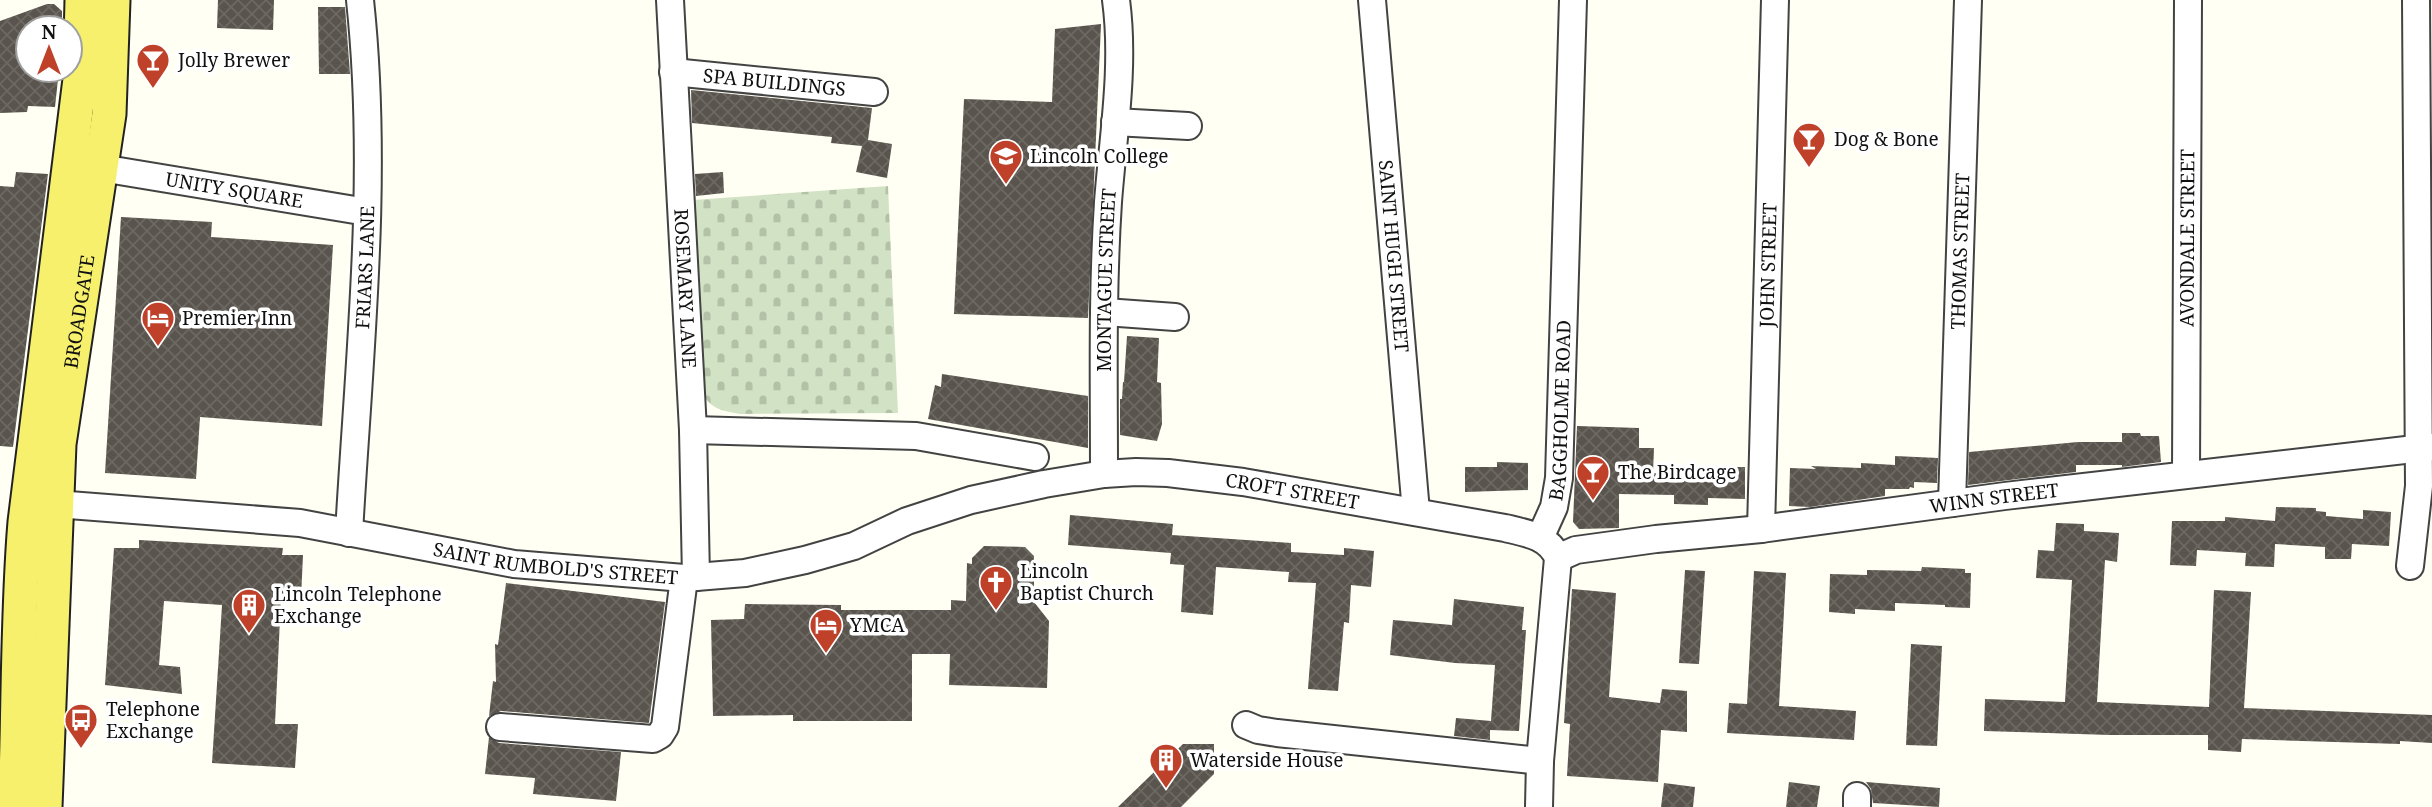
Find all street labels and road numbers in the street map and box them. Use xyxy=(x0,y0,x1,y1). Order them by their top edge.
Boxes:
street label: SPA BUILDINGS xyxy=(702,62,847,102)
street label: AVONDALE STREET xyxy=(2174,149,2200,327)
street label: SAINT HUGH STREET xyxy=(1373,159,1415,354)
street label: UNITY SQUARE xyxy=(163,166,305,214)
street label: THOMAS STREET xyxy=(1945,172,1976,330)
street label: MONTAGUE STREET xyxy=(1091,187,1122,372)
street label: JOHN STREET xyxy=(1753,202,1783,329)
street label: FRIARS LANE xyxy=(349,205,380,330)
street label: ROSEMARY LANE xyxy=(668,208,703,369)
street label: BROADGATE xyxy=(58,253,101,370)
street label: BAGGHOLME ROAD xyxy=(1542,320,1577,503)
street label: CROFT STREET xyxy=(1224,467,1361,515)
street label: WINN STREET xyxy=(1928,477,2060,519)
street label: SAINT RUMBOLD'S STREET xyxy=(431,536,679,590)

